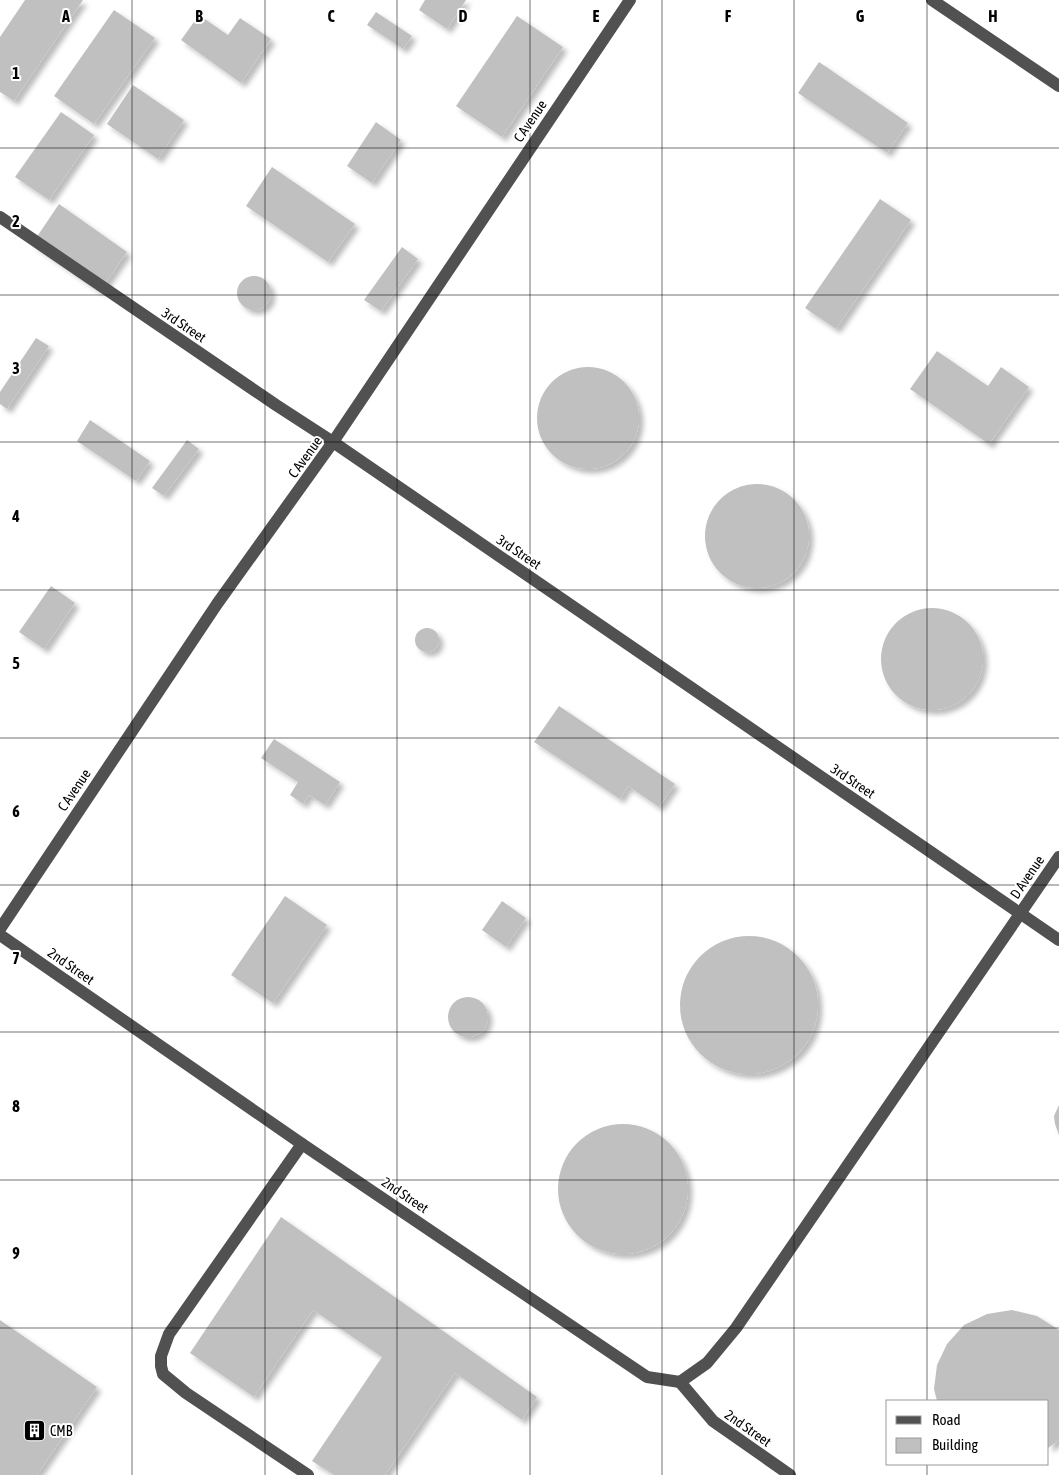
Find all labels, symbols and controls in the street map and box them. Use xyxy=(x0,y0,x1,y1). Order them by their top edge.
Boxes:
text: A xyxy=(61,7,70,25)
text: B xyxy=(195,7,203,25)
text: C xyxy=(327,7,335,25)
text: D xyxy=(459,7,468,25)
text: E xyxy=(593,7,600,25)
text: F xyxy=(725,7,732,25)
text: G xyxy=(856,7,865,25)
text: H xyxy=(988,7,998,25)
text: 1 xyxy=(12,64,20,82)
street label: C Avenue xyxy=(510,97,550,145)
text: 2 xyxy=(12,212,20,230)
street label: 3rd Street xyxy=(159,304,209,346)
text: 3 xyxy=(12,359,20,377)
street label: C Avenue xyxy=(285,433,325,481)
text: 4 xyxy=(11,507,20,525)
street label: 3rd Street xyxy=(494,531,544,573)
text: 5 xyxy=(12,654,20,672)
street label: 3rd Street xyxy=(828,760,878,802)
street label: C Avenue xyxy=(54,766,94,814)
text: 6 xyxy=(12,802,20,820)
street label: D Avenue xyxy=(1007,852,1047,902)
street label: 2nd Street xyxy=(45,944,97,988)
text: 7 xyxy=(12,949,20,967)
text: 8 xyxy=(12,1097,20,1115)
street label: 2nd Street xyxy=(379,1174,431,1216)
text: 9 xyxy=(12,1244,20,1262)
legend xyxy=(886,1400,1049,1465)
street label: 2nd Street xyxy=(722,1406,774,1450)
text: Road xyxy=(932,1411,961,1428)
building icon: CMB xyxy=(22,1419,46,1443)
place label: CMB xyxy=(50,1423,73,1439)
text: Building xyxy=(932,1436,978,1453)

